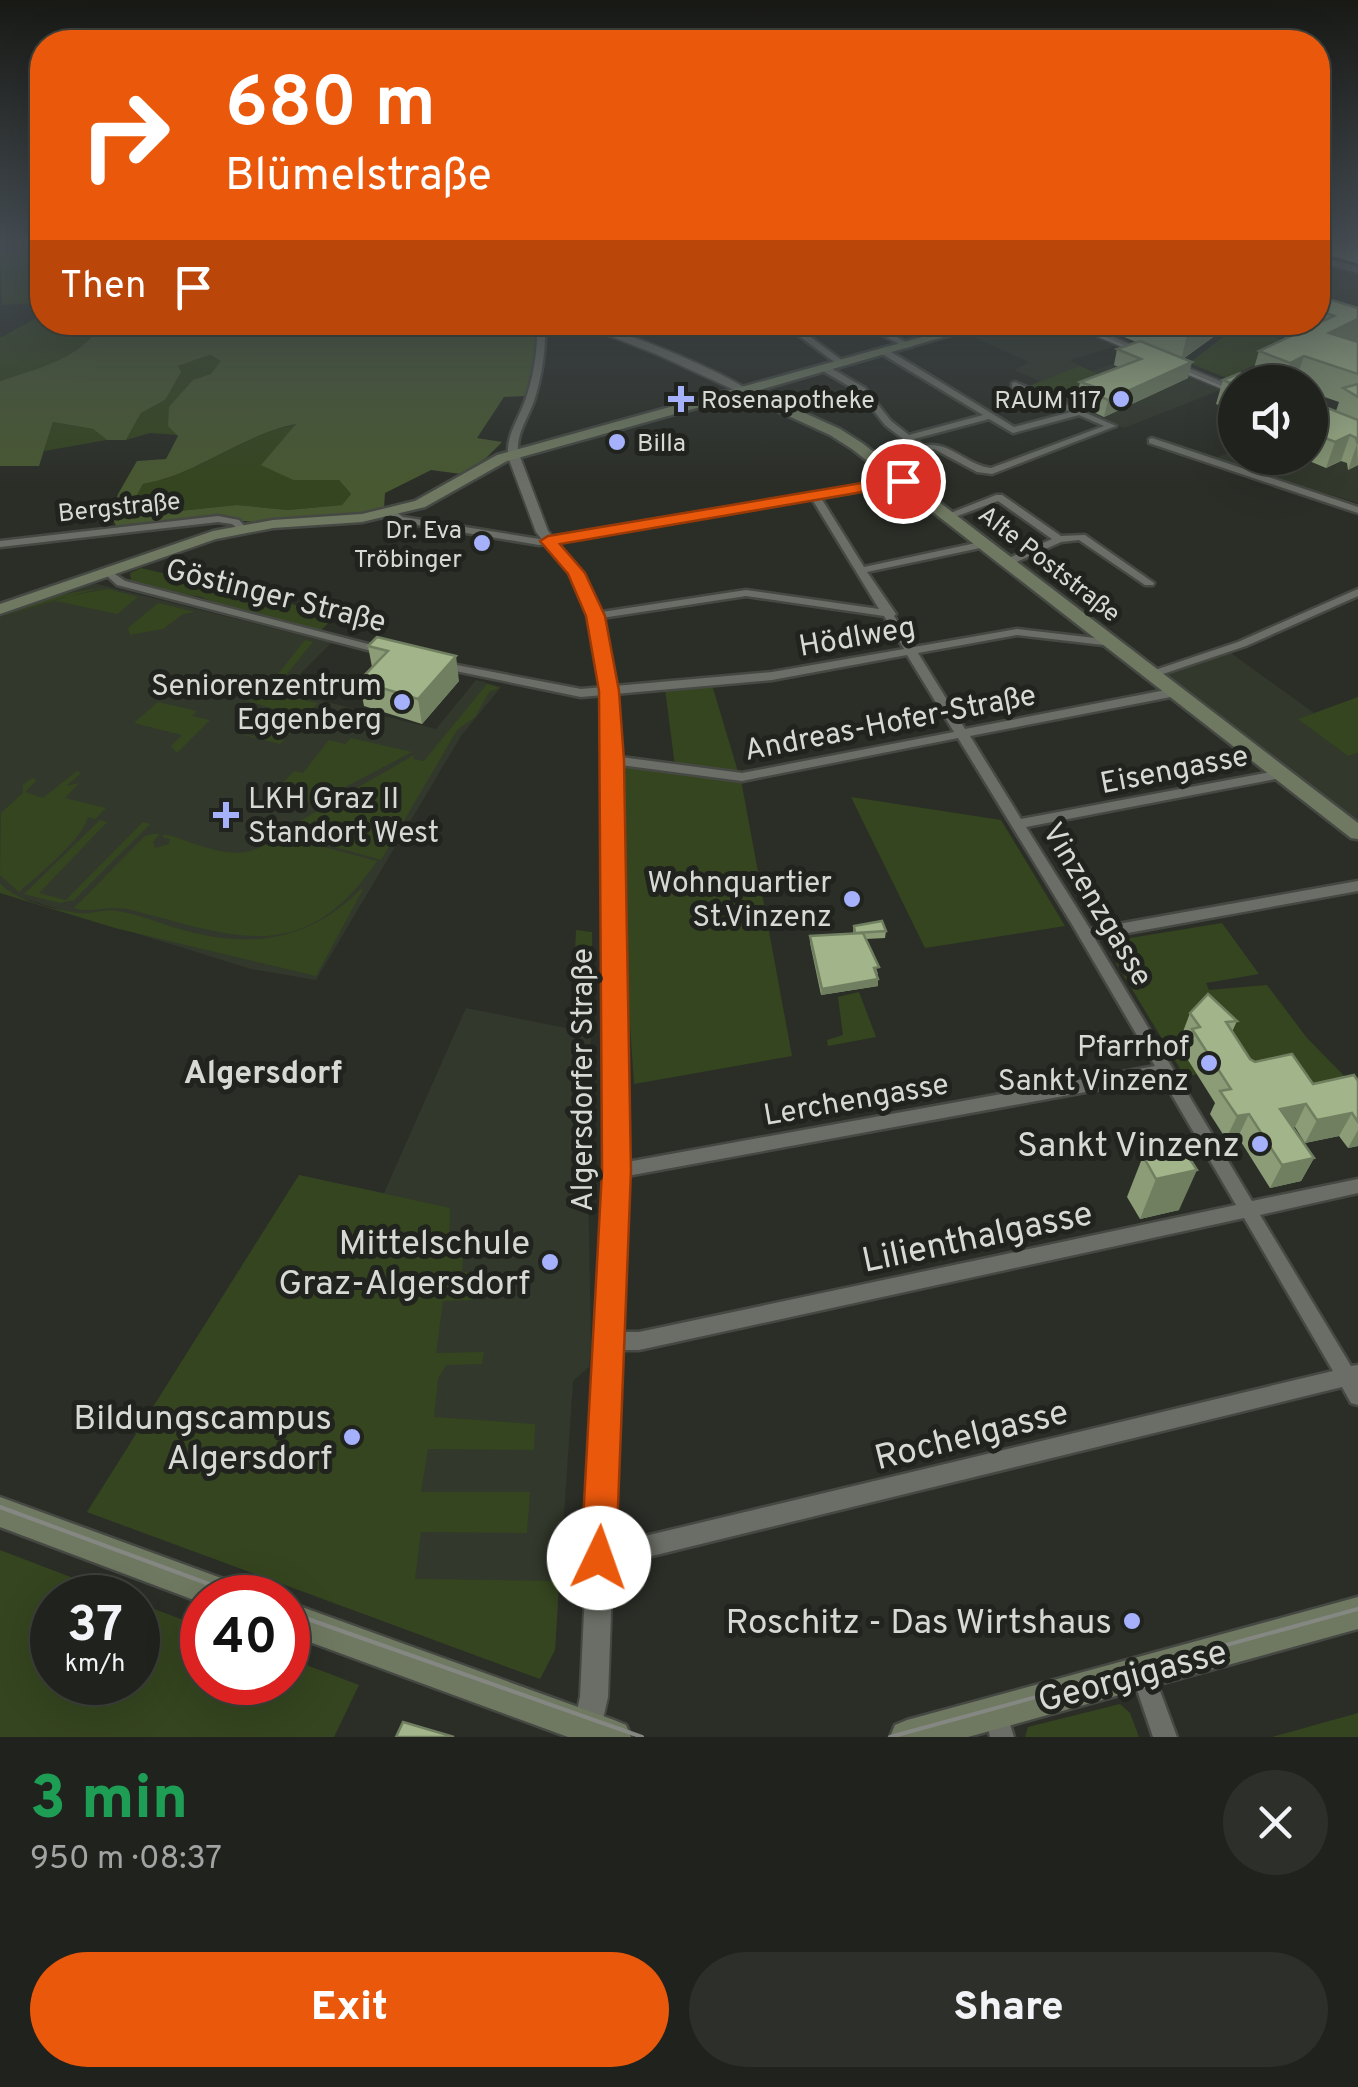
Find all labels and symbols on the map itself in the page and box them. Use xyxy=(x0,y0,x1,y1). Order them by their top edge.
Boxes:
place label: Rosenapotheke xyxy=(701,386,875,418)
place label: RAUM 117 xyxy=(994,386,1101,418)
marker: Rosenapotheke xyxy=(670,388,692,410)
marker: RAUM 117 xyxy=(1110,388,1132,410)
place label: Billa xyxy=(637,429,686,461)
marker: Billa xyxy=(606,431,628,453)
pin xyxy=(861,439,946,524)
street label: Bergstraße xyxy=(56,487,182,531)
street label: Alte Poststraße xyxy=(971,500,1126,631)
place label: Dr. Eva Tröbinger xyxy=(354,516,462,577)
marker: Dr. Eva Tröbinger xyxy=(471,532,493,554)
street label: Göstinger Straße xyxy=(161,552,389,643)
street label: Hödlweg xyxy=(796,610,919,667)
place label: Seniorenzentrum Eggenberg xyxy=(151,669,382,740)
street label: Andreas-Hofer-Straße xyxy=(742,678,1039,771)
marker: Seniorenzentrum Eggenberg xyxy=(391,691,413,713)
street label: Eisengasse xyxy=(1097,739,1252,804)
place label: LKH Graz II Standort West xyxy=(248,782,439,853)
marker: LKH Graz II Standort West xyxy=(213,802,239,828)
street label: Vinzenzgasse xyxy=(1033,817,1159,994)
place label: Wohnquartier St.Vinzenz xyxy=(647,866,832,937)
marker: Wohnquartier St.Vinzenz xyxy=(841,888,863,910)
street label: Algersdorfer Straße xyxy=(566,948,603,1212)
place label: Pfarrhof Sankt Vinzenz xyxy=(998,1030,1189,1101)
marker: Pfarrhof Sankt Vinzenz xyxy=(1198,1052,1220,1074)
district label: Algersdorf xyxy=(184,1055,342,1095)
street label: Lerchengasse xyxy=(761,1067,952,1136)
place label: Sankt Vinzenz xyxy=(1017,1125,1240,1169)
marker: Sankt Vinzenz xyxy=(1249,1133,1271,1155)
street label: Lilienthalgasse xyxy=(858,1193,1097,1285)
place label: Mittelschule Graz-Algersdorf xyxy=(278,1223,530,1307)
marker: Mittelschule Graz-Algersdorf xyxy=(539,1251,561,1273)
street label: Rochelgasse xyxy=(870,1392,1073,1482)
place label: Bildungscampus Algersdorf xyxy=(73,1398,332,1482)
marker: Bildungscampus Algersdorf xyxy=(341,1426,363,1448)
position arrow xyxy=(547,1506,651,1610)
speed limit sign: 40 xyxy=(180,1575,310,1705)
place label: Roschitz - Das Wirtshaus xyxy=(725,1602,1112,1646)
marker: Roschitz - Das Wirtshaus xyxy=(1121,1610,1143,1632)
street label: Georgigasse xyxy=(1033,1632,1232,1724)

